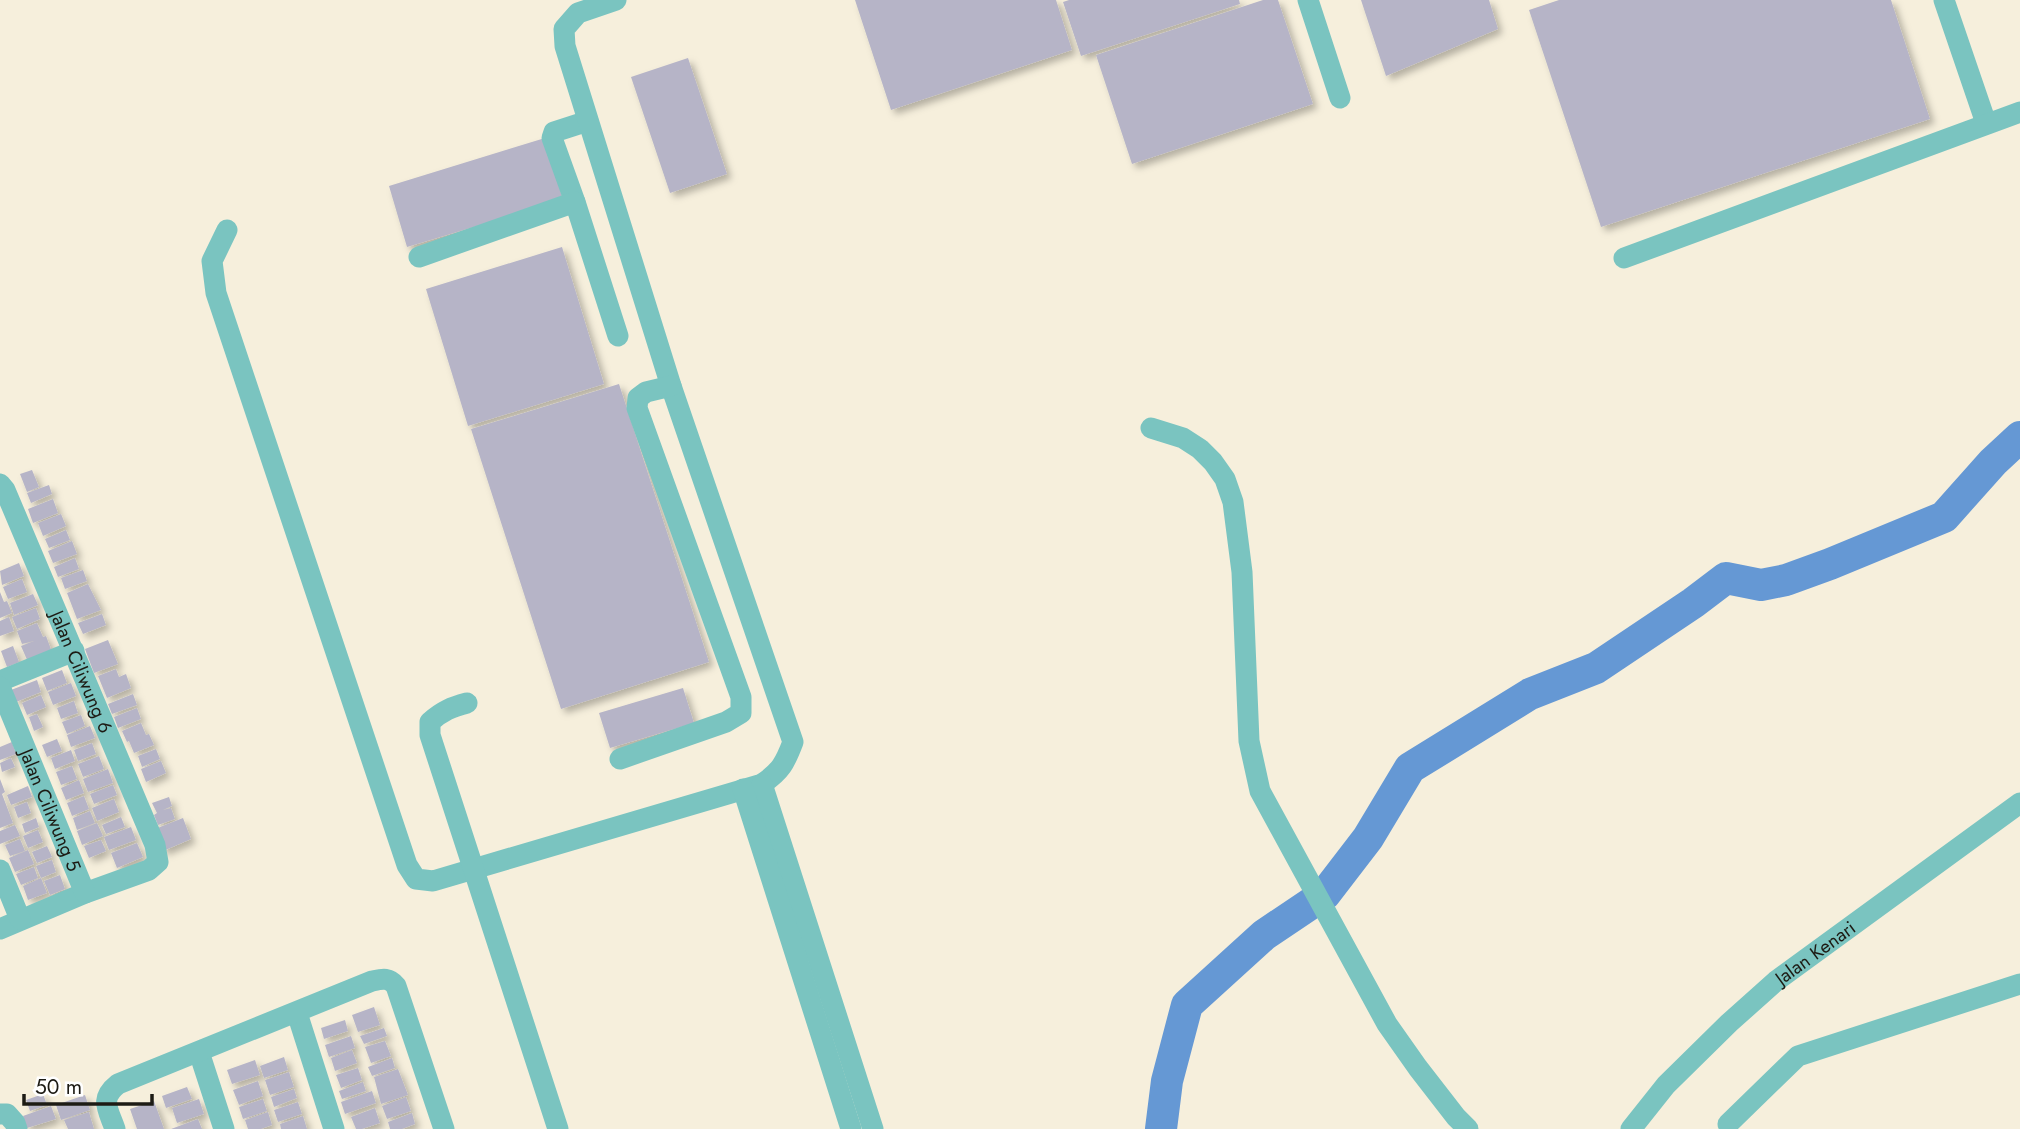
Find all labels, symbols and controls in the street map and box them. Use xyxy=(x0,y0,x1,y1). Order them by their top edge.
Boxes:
street label: Jalan Ciliwung 6 xyxy=(42,604,119,737)
street label: Jalan Ciliwung 5 xyxy=(12,742,88,876)
street label: Jalan Kenari xyxy=(1767,914,1861,993)
scale bar xyxy=(24,1062,152,1106)
text: 50 m xyxy=(35,1072,82,1102)

